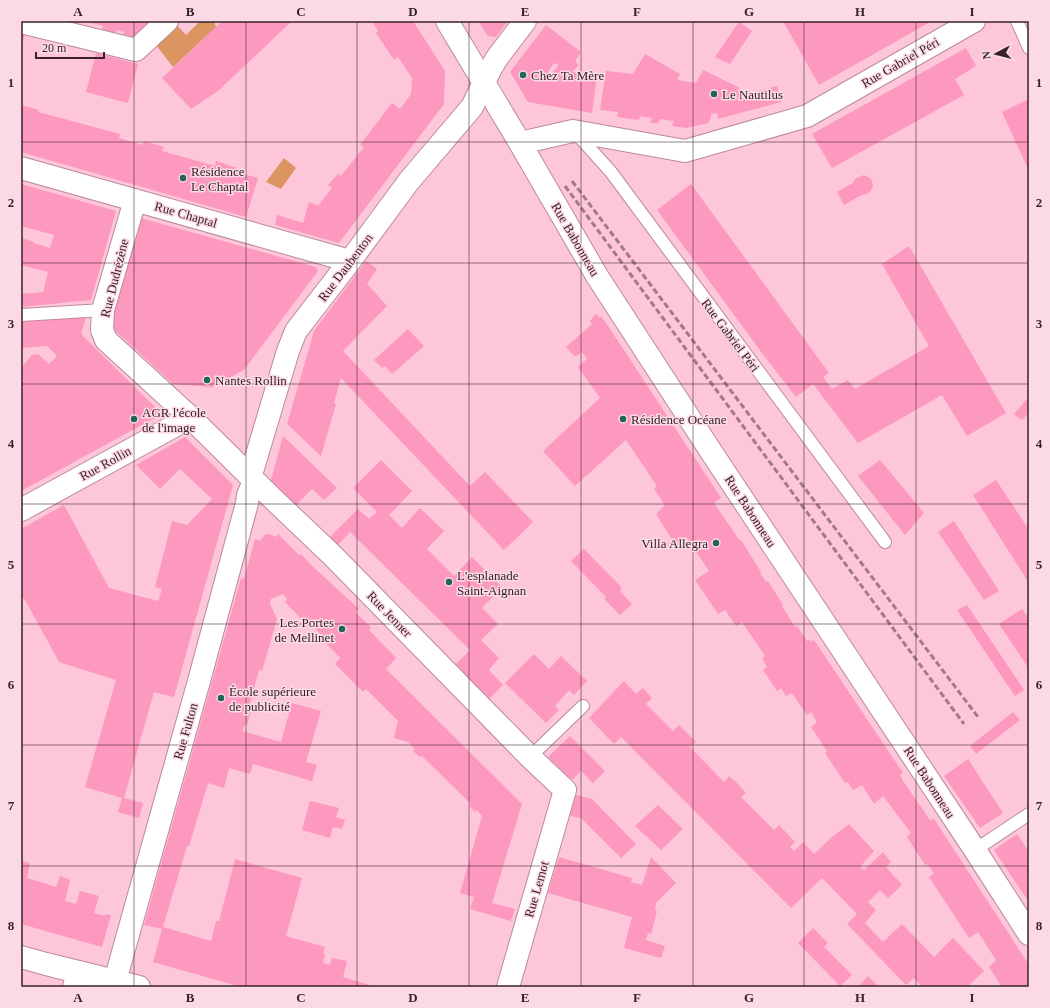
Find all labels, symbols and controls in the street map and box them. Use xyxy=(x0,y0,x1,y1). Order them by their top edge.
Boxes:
text: A xyxy=(73,4,83,19)
text: B xyxy=(186,4,195,19)
text: C xyxy=(296,4,306,19)
text: D xyxy=(408,4,418,19)
text: E xyxy=(521,4,529,19)
text: F xyxy=(633,4,641,19)
text: G xyxy=(744,4,754,19)
text: H xyxy=(855,4,865,19)
text: I xyxy=(969,4,975,19)
scale bar xyxy=(36,34,104,60)
street label: Rue Gabriel Péri xyxy=(859,34,942,91)
north arrow xyxy=(976,34,1016,74)
text: 20 m xyxy=(42,41,67,55)
text: N xyxy=(980,50,993,60)
place label: Chez Ta Mère xyxy=(531,68,604,83)
marker: Chez Ta Mère xyxy=(518,70,528,80)
text: 1 xyxy=(8,75,14,90)
text: 1 xyxy=(1036,75,1042,90)
place label: Le Nautilus xyxy=(722,87,783,102)
marker: Le Nautilus xyxy=(709,89,719,99)
place label: Résidence Le Chaptal xyxy=(191,164,249,194)
marker: Résidence Le Chaptal xyxy=(178,173,188,183)
text: 2 xyxy=(8,195,14,210)
text: 2 xyxy=(1036,195,1042,210)
street label: Rue Chaptal xyxy=(153,198,219,231)
street label: Rue Babonneau xyxy=(548,200,603,279)
street label: Rue Daubenton xyxy=(315,230,376,304)
street label: Rue Dudrézène xyxy=(97,237,132,319)
street label: Rue Gabriel Péri xyxy=(698,296,763,375)
text: 3 xyxy=(8,316,15,331)
text: 3 xyxy=(1036,316,1043,331)
place label: Nantes Rollin xyxy=(215,373,287,388)
marker: Nantes Rollin xyxy=(202,375,212,385)
place label: AGR l'école de l'image xyxy=(142,405,206,435)
place label: Résidence Océane xyxy=(631,412,727,427)
marker: AGR l'école de l'image xyxy=(129,414,139,424)
marker: Résidence Océane xyxy=(618,414,628,424)
text: 4 xyxy=(8,436,15,451)
text: 4 xyxy=(1036,436,1043,451)
street label: Rue Rollin xyxy=(77,443,134,484)
street label: Rue Babonneau xyxy=(722,473,780,550)
place label: Villa Allegra xyxy=(641,536,708,551)
marker: Villa Allegra xyxy=(711,538,721,548)
text: 5 xyxy=(8,557,15,572)
text: 5 xyxy=(1036,557,1043,572)
place label: L'esplanade Saint-Aignan xyxy=(457,568,527,598)
marker: L'esplanade Saint-Aignan xyxy=(444,577,454,587)
street label: Rue Jenner xyxy=(364,588,416,641)
place label: Les Portes de Mellinet xyxy=(274,615,334,645)
marker: Les Portes de Mellinet xyxy=(337,624,347,634)
text: 6 xyxy=(8,677,15,692)
text: 6 xyxy=(1036,677,1043,692)
place label: École supérieure de publicité xyxy=(229,684,316,714)
marker: École supérieure de publicité xyxy=(216,693,226,703)
street label: Rue Fulton xyxy=(170,701,201,761)
street label: Rue Babonneau xyxy=(901,744,959,821)
text: 7 xyxy=(8,798,15,813)
text: 7 xyxy=(1036,798,1043,813)
street label: Rue Lemot xyxy=(521,859,552,919)
text: 8 xyxy=(8,918,15,933)
text: 8 xyxy=(1036,918,1043,933)
text: A xyxy=(73,990,83,1005)
text: B xyxy=(186,990,195,1005)
text: C xyxy=(296,990,306,1005)
text: D xyxy=(408,990,418,1005)
text: E xyxy=(521,990,529,1005)
text: F xyxy=(633,990,641,1005)
text: G xyxy=(744,990,754,1005)
text: H xyxy=(855,990,865,1005)
text: I xyxy=(969,990,975,1005)

